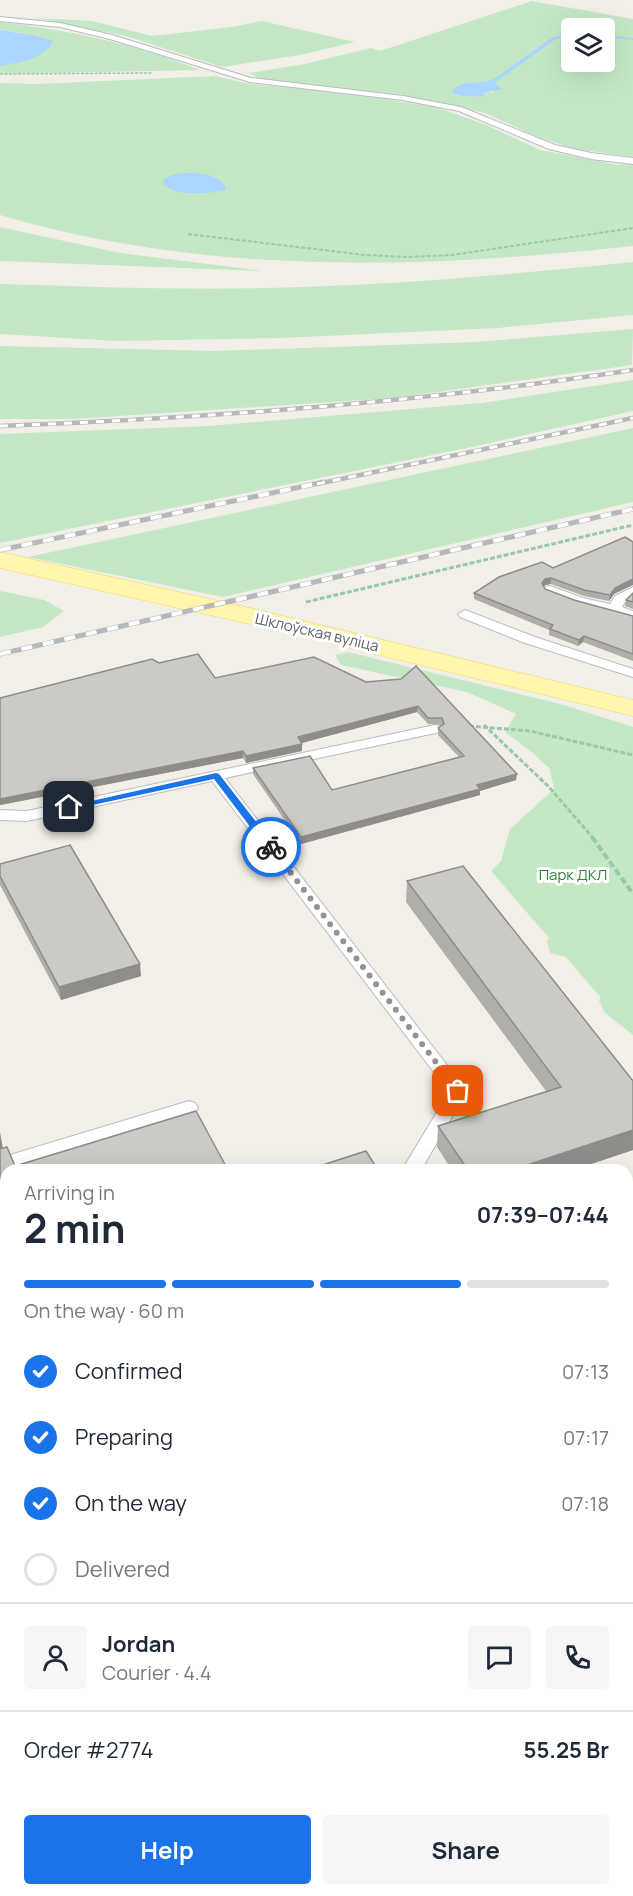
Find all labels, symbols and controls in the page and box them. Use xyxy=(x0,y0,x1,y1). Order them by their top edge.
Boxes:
map controls xyxy=(561,18,615,72)
button: layers xyxy=(561,18,615,72)
street label: Шклоўская вуліца xyxy=(253,608,381,656)
pin xyxy=(43,781,94,832)
icon: home xyxy=(52,790,85,823)
courier xyxy=(241,817,301,877)
icon: bike xyxy=(255,831,288,864)
park label: Парк ДКЛ xyxy=(539,864,607,885)
pin xyxy=(432,1065,483,1116)
icon: bag xyxy=(441,1074,474,1107)
text: Arriving in xyxy=(24,1179,115,1206)
text: 07:39–07:44 xyxy=(477,1200,609,1230)
text: 2 min xyxy=(24,1201,125,1255)
text: On the way · 60 m xyxy=(24,1297,184,1324)
icon: check xyxy=(24,1355,57,1388)
text: Confirmed xyxy=(75,1356,183,1386)
text: 07:13 xyxy=(562,1358,609,1385)
icon: check xyxy=(24,1421,57,1454)
text: Preparing xyxy=(75,1422,173,1452)
text: 07:17 xyxy=(563,1424,609,1451)
icon: check xyxy=(24,1487,57,1520)
text: On the way xyxy=(75,1488,187,1518)
text: 07:18 xyxy=(561,1490,609,1517)
text: Delivered xyxy=(75,1554,170,1584)
button: person xyxy=(24,1626,87,1689)
button: chat xyxy=(468,1626,531,1689)
button: phone xyxy=(546,1626,609,1689)
text: Jordan xyxy=(102,1629,175,1659)
text: Courier · 4.4 xyxy=(102,1659,212,1686)
text: Order #2774 xyxy=(24,1735,153,1765)
text: 55.25 Br xyxy=(523,1735,609,1765)
button: Help xyxy=(24,1815,311,1884)
button: Share xyxy=(323,1815,609,1884)

